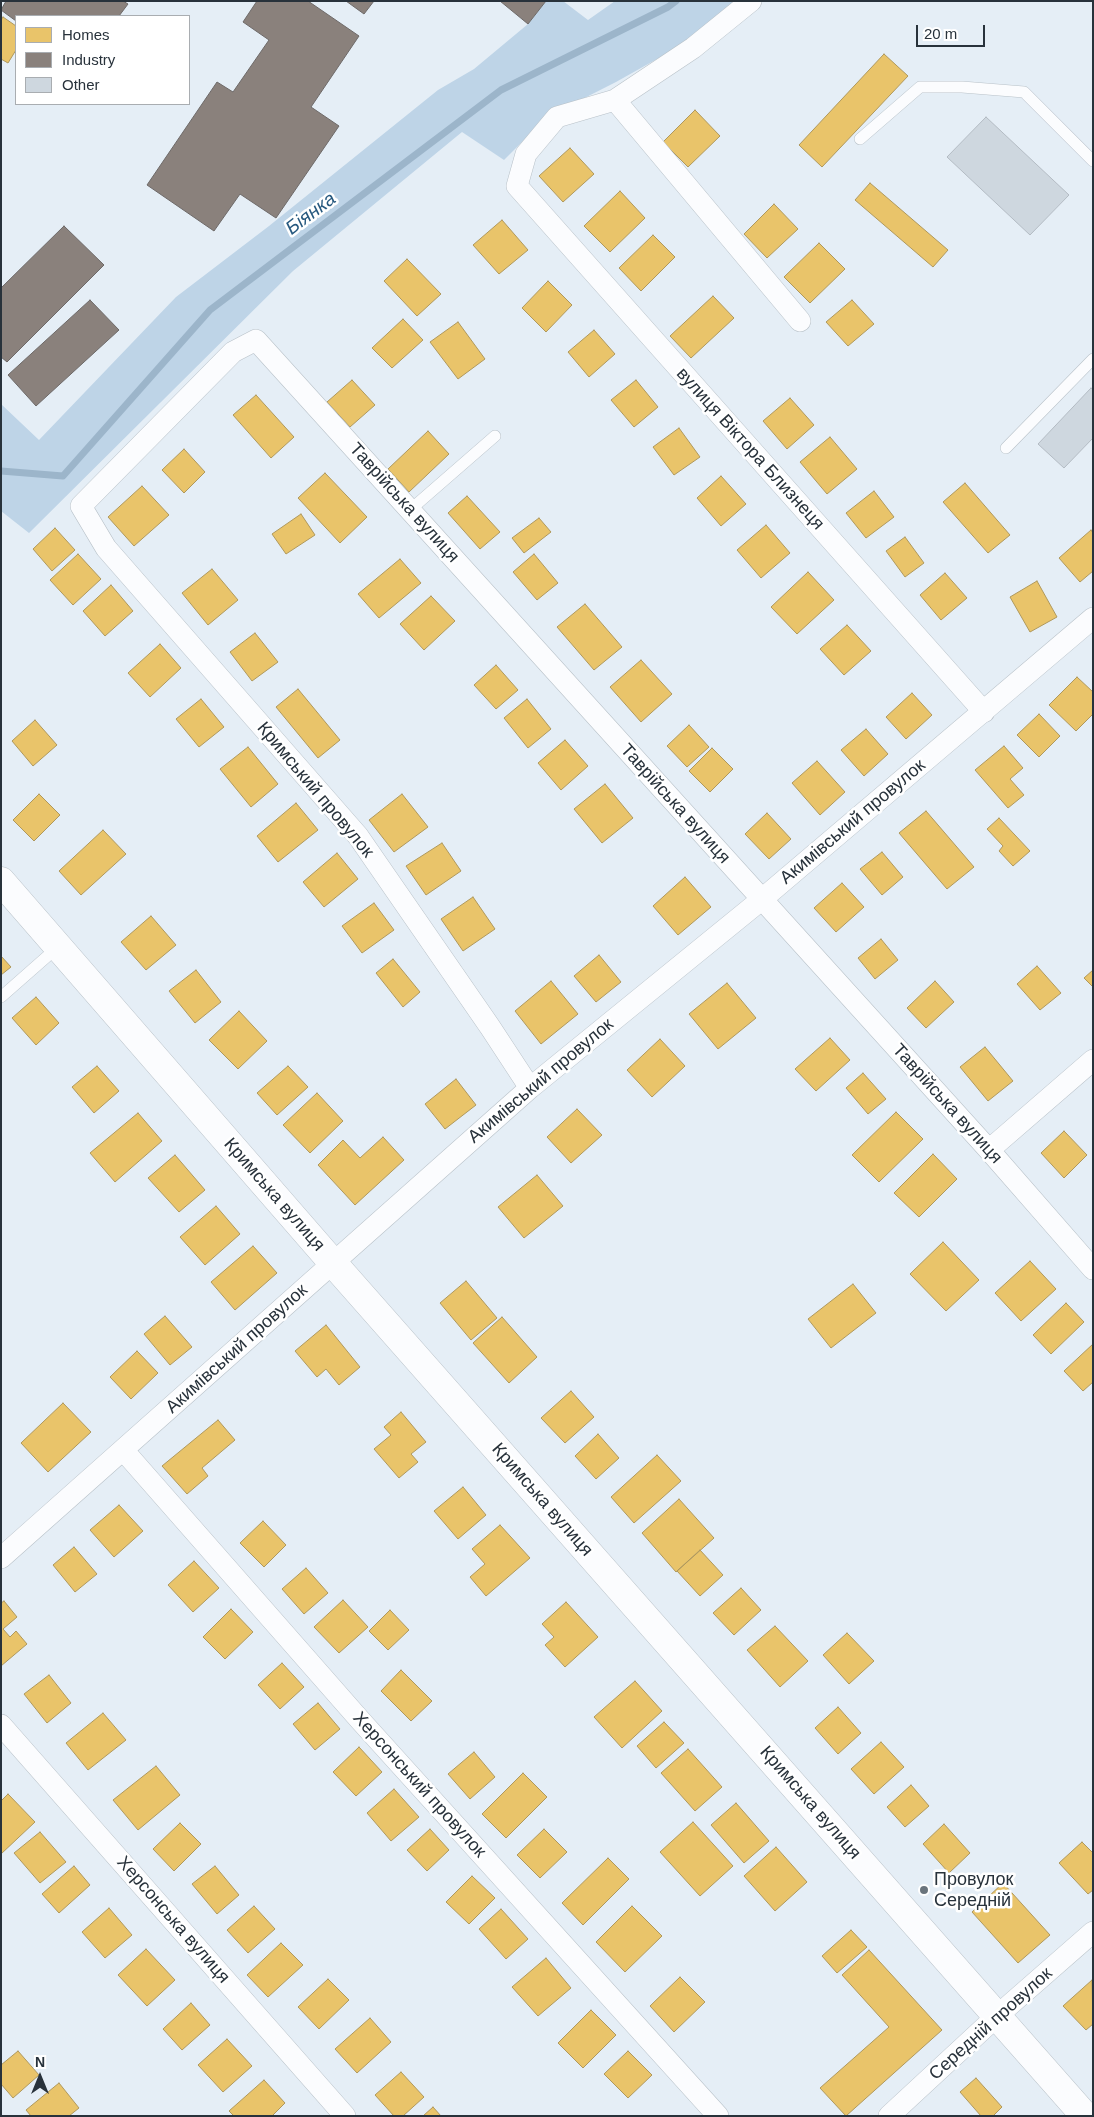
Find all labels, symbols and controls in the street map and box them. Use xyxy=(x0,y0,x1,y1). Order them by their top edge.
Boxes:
legend xyxy=(15,15,190,105)
scale bar xyxy=(919,15,988,47)
text: 20 m xyxy=(924,25,957,42)
text: Homes xyxy=(62,26,110,43)
text: Industry xyxy=(62,51,115,68)
text: Other xyxy=(62,76,100,93)
water label: Біянка xyxy=(281,188,341,240)
street label: вулиця Віктора Близнеця xyxy=(671,363,829,535)
street label: Таврійська вулиця xyxy=(344,439,464,567)
street label: Кримський провулок xyxy=(252,718,378,862)
street label: Таврійська вулиця xyxy=(615,740,735,868)
street label: Акимівський провулок xyxy=(776,755,930,889)
street label: Акимівський провулок xyxy=(464,1014,618,1148)
street label: Таврійська вулиця xyxy=(887,1040,1007,1168)
street label: Кримська вулиця xyxy=(219,1134,329,1256)
street label: Акимівський провулок xyxy=(162,1280,312,1418)
street label: Кримська вулиця xyxy=(487,1439,597,1561)
street label: Херсонський провулок xyxy=(348,1708,490,1862)
street label: Кримська вулиця xyxy=(755,1742,865,1864)
street label: Херсонська вулиця xyxy=(112,1852,234,1988)
place label: Провулок Середній xyxy=(934,1869,1013,1912)
marker: Провулок Середній xyxy=(918,1884,930,1896)
street label: Середній провулок xyxy=(925,1963,1057,2085)
north arrow xyxy=(15,2052,65,2102)
text: N xyxy=(35,2054,45,2070)

